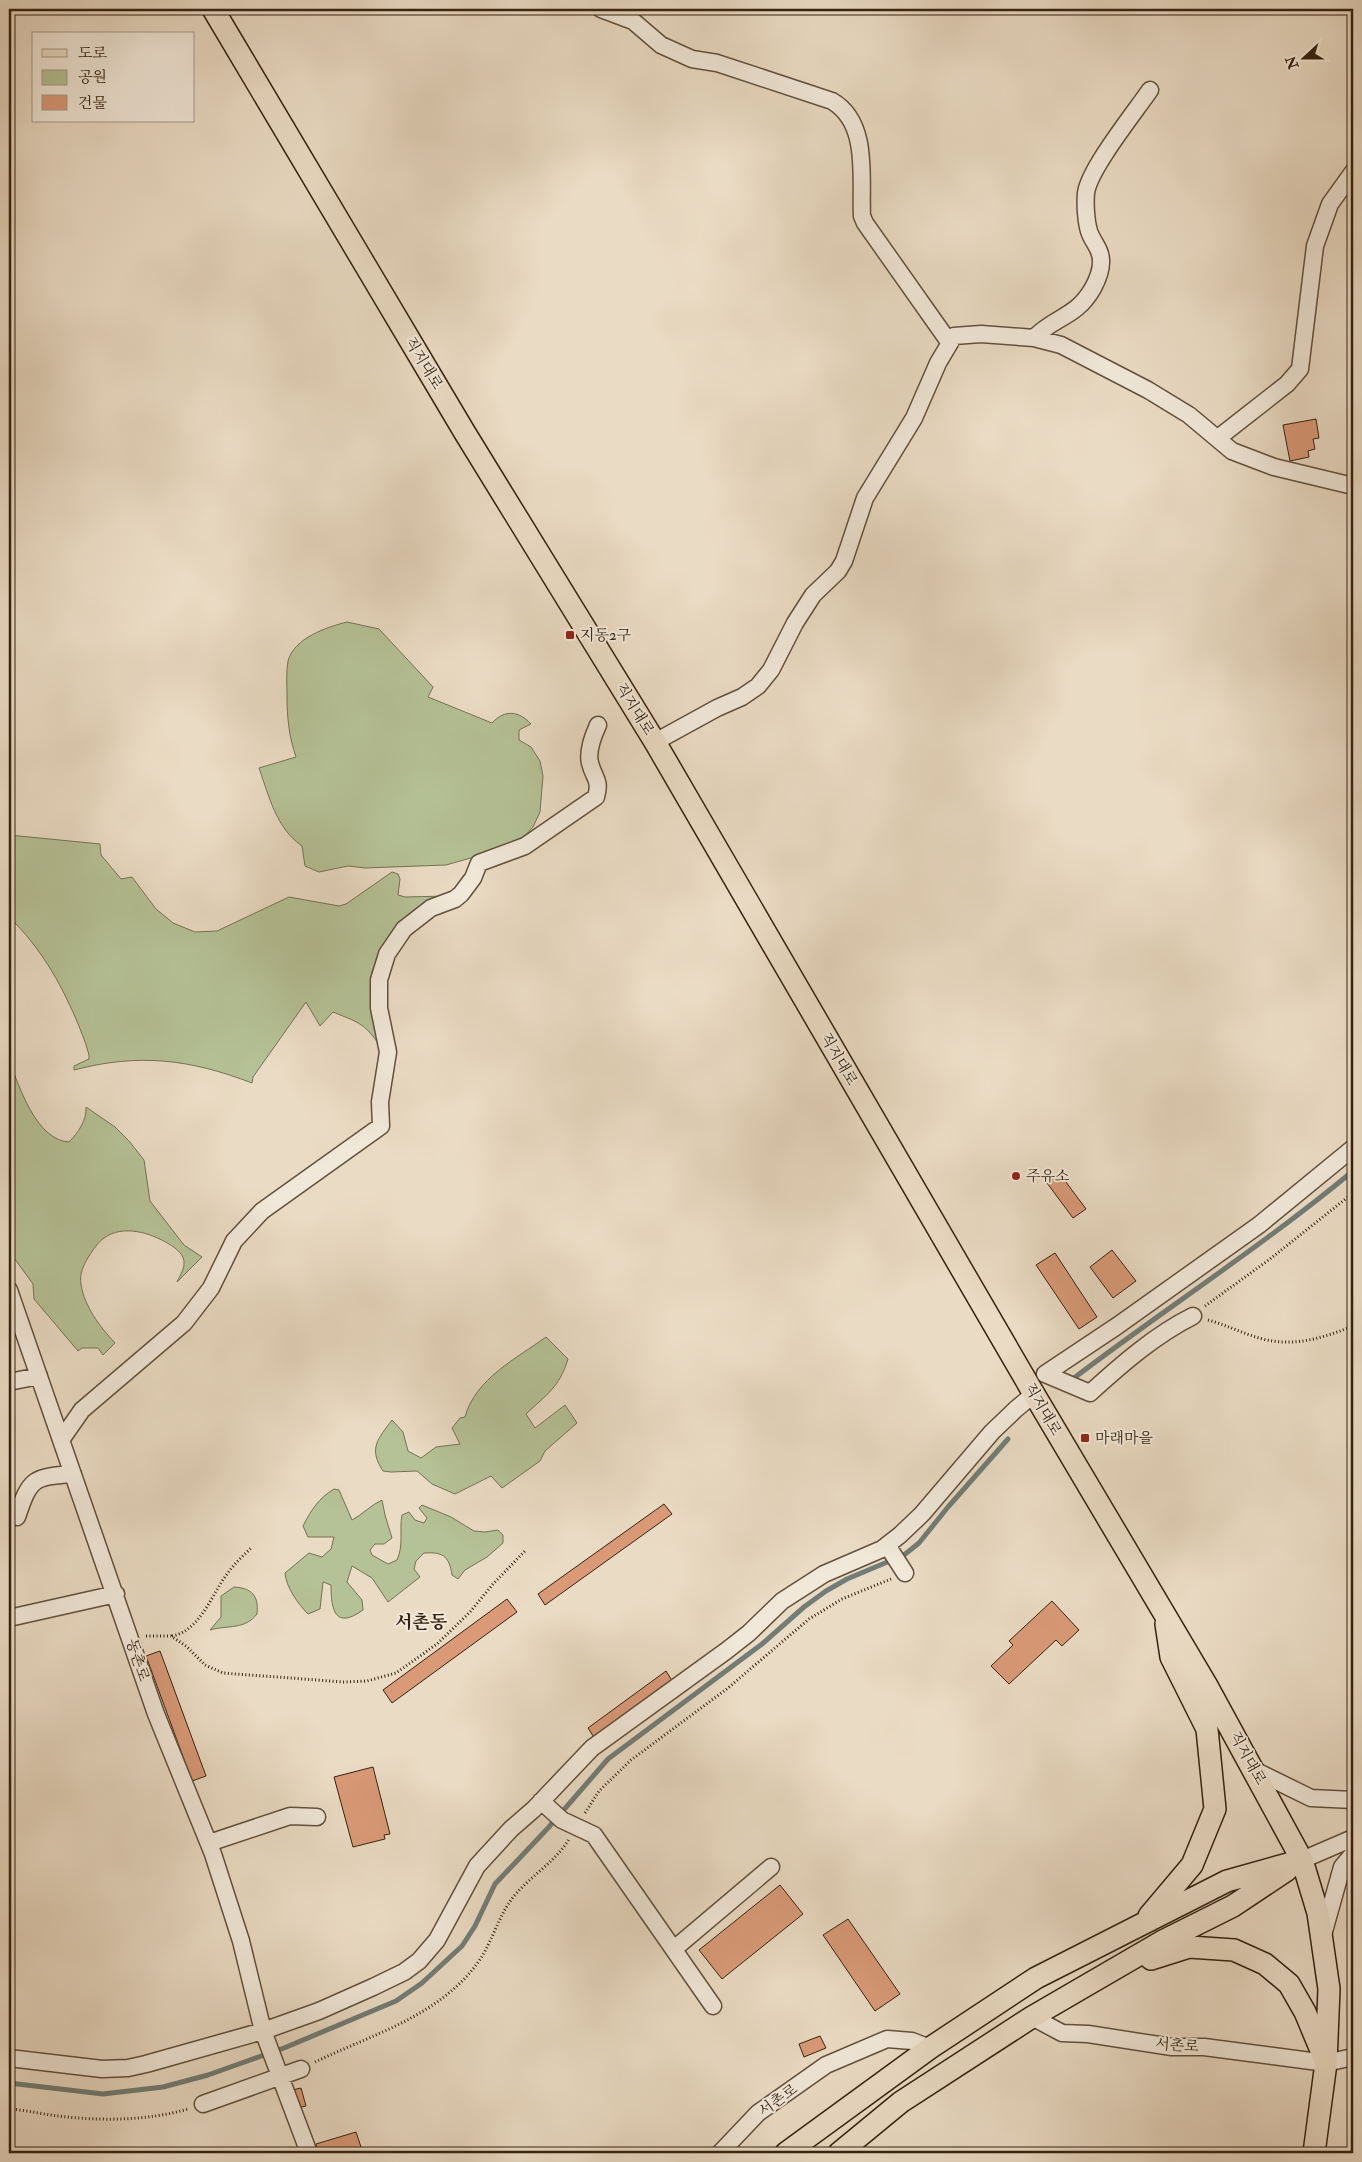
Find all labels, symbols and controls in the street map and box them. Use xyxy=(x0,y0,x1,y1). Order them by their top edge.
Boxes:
legend xyxy=(32,32,195,122)
north arrow xyxy=(1280,32,1330,82)
text: 도로 xyxy=(78,44,107,63)
text: N xyxy=(1282,53,1303,72)
text: 공원 xyxy=(78,68,107,87)
text: 건물 xyxy=(78,94,107,113)
street label: 직지대로 xyxy=(401,334,447,393)
place label: 지동2구 xyxy=(580,626,632,645)
marker: 지동2구 xyxy=(564,629,576,641)
street label: 직지대로 xyxy=(611,680,658,739)
street label: 직지대로 xyxy=(816,1029,862,1090)
place label: 주유소 xyxy=(1026,1167,1070,1186)
marker: 주유소 xyxy=(1010,1170,1022,1182)
street label: 직지대로 xyxy=(1020,1379,1066,1440)
place label: 마래마을 xyxy=(1095,1429,1153,1448)
marker: 마래마을 xyxy=(1079,1432,1091,1444)
district label: 서촌동 xyxy=(395,1611,448,1634)
street label: 동촌로 xyxy=(122,1637,153,1684)
street label: 직지대로 xyxy=(1225,1728,1270,1789)
street label: 서촌로 xyxy=(1155,2035,1200,2057)
street label: 서촌로 xyxy=(755,2080,802,2121)

